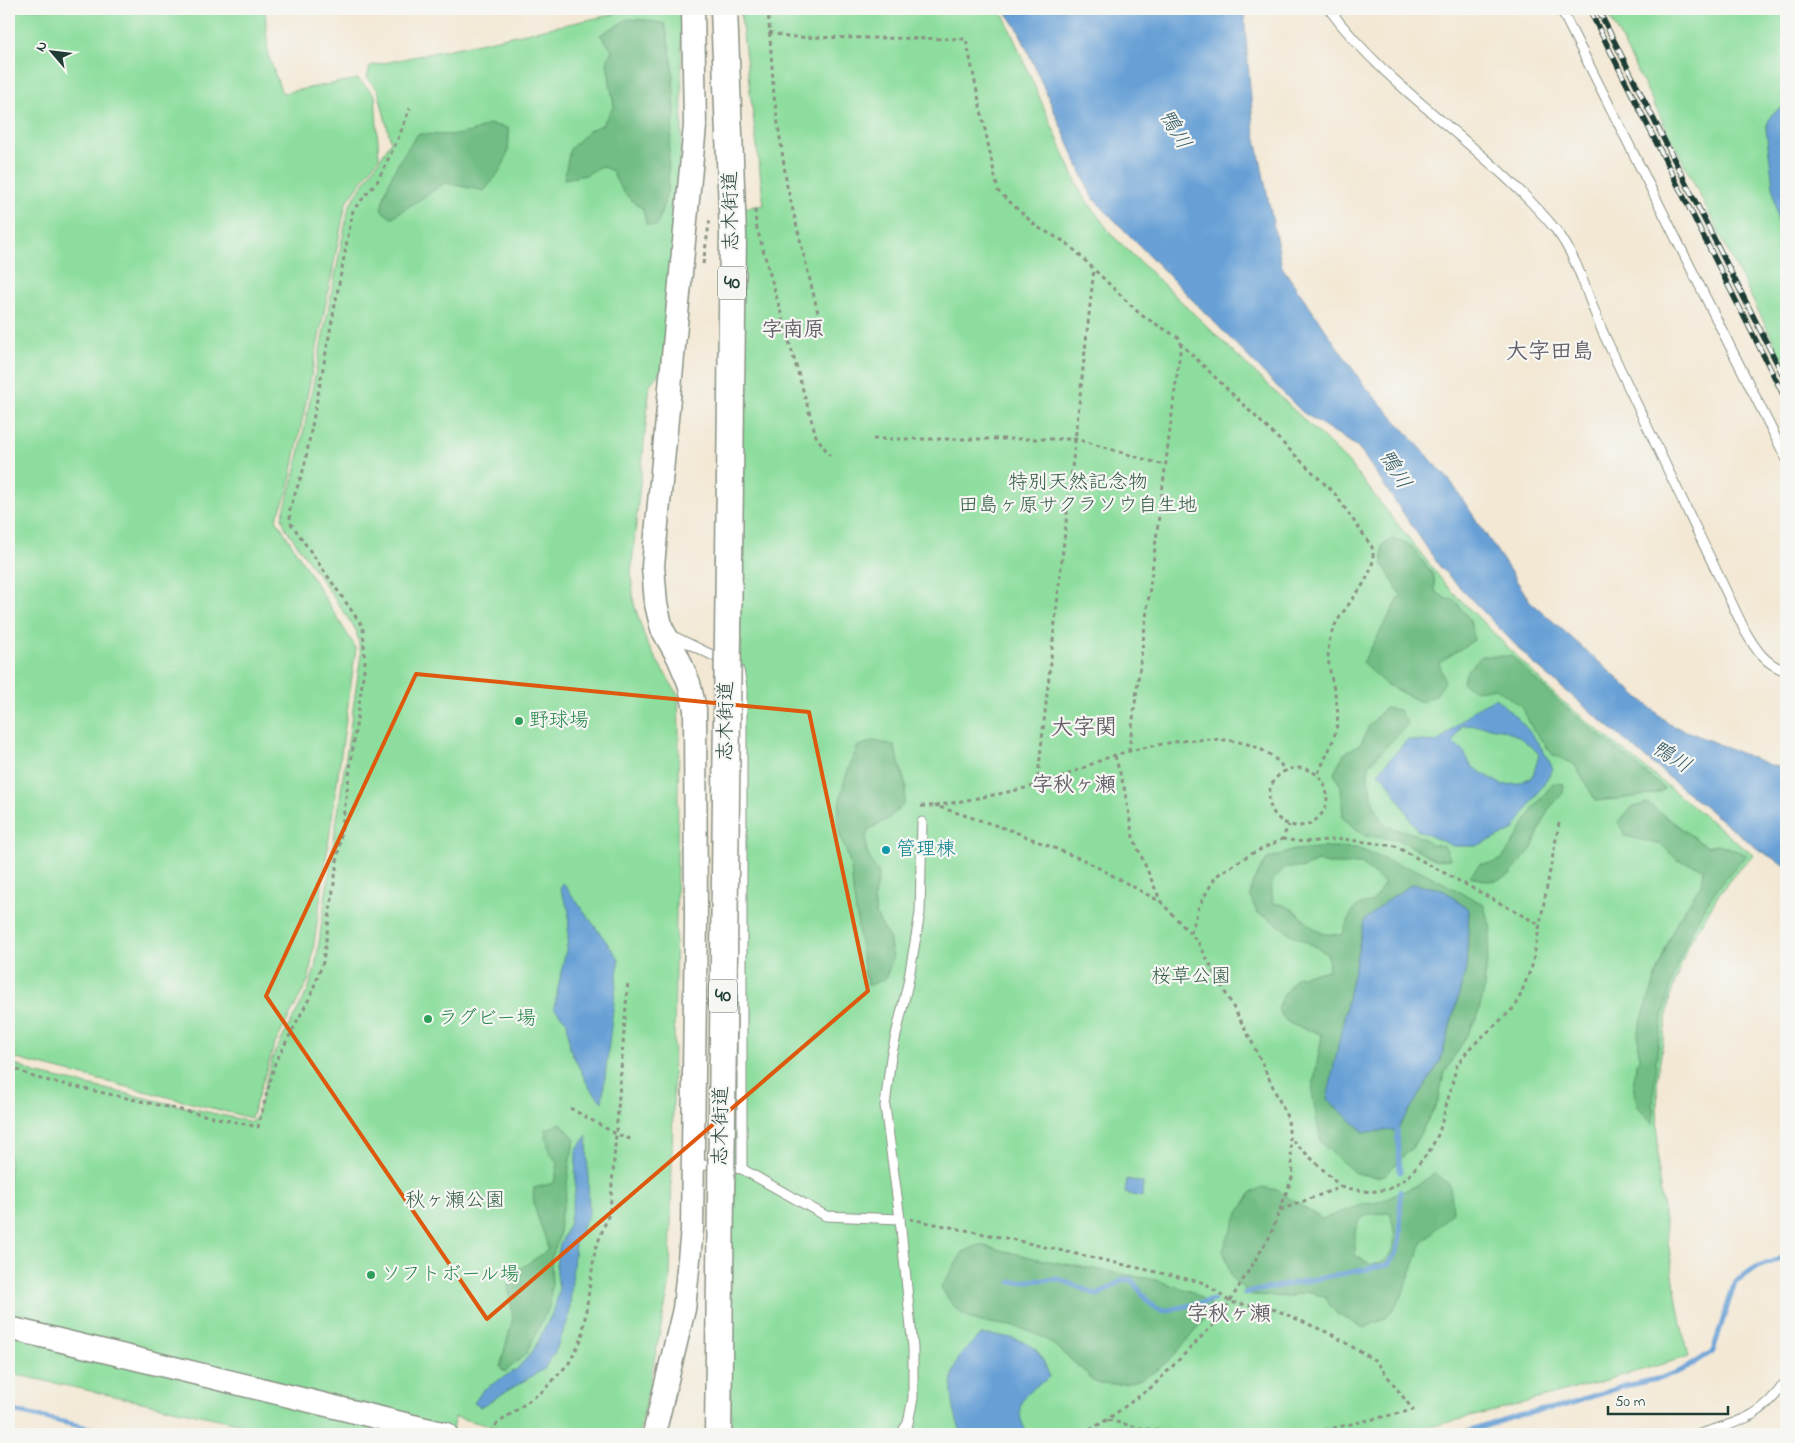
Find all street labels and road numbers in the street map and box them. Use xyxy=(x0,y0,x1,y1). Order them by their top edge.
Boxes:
street label: 志木街道 xyxy=(717,171,747,251)
road number: 40 xyxy=(718,266,746,300)
street label: 志木街道 xyxy=(712,681,742,761)
road number: 40 xyxy=(709,979,737,1012)
street label: 志木街道 xyxy=(707,1086,737,1166)

